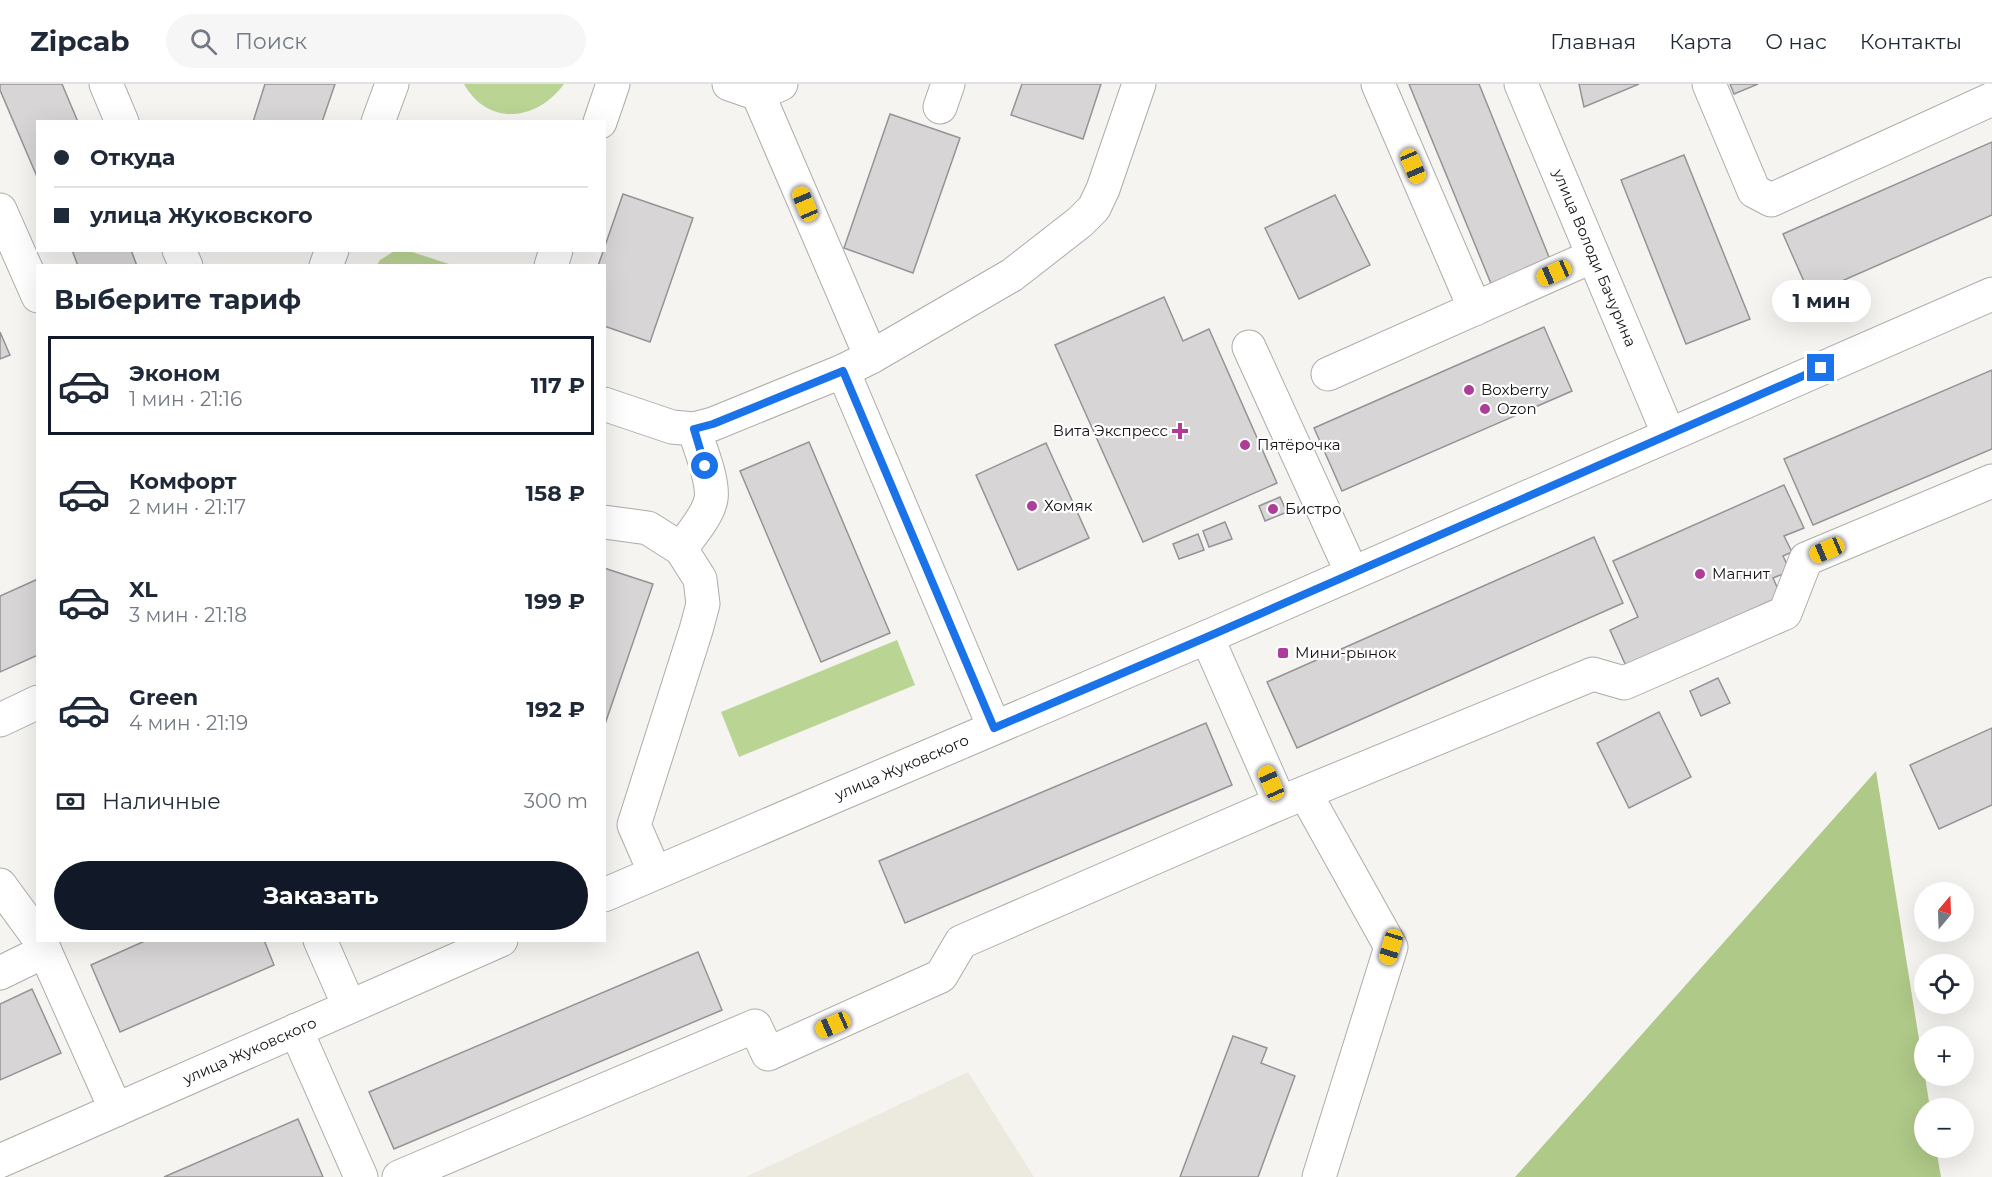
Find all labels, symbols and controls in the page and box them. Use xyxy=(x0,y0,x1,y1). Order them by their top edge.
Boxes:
search box xyxy=(166,14,586,68)
text: Zipcab xyxy=(30,24,130,58)
icon: search xyxy=(187,25,220,58)
text: Поиск xyxy=(235,28,307,55)
text: Главная xyxy=(1550,29,1636,54)
text: Карта xyxy=(1669,29,1732,54)
text: О нас xyxy=(1765,29,1827,54)
text: Контакты xyxy=(1860,29,1962,54)
text: Откуда xyxy=(90,144,175,171)
car xyxy=(1398,146,1428,186)
street label: улица Володи Бачурина xyxy=(1549,165,1641,350)
car xyxy=(790,184,820,224)
text: улица Жуковского xyxy=(90,202,313,229)
car xyxy=(1534,257,1574,289)
callout: 1 мин xyxy=(1772,281,1870,323)
text: Выберите тариф xyxy=(54,283,301,316)
text: 1 мин xyxy=(1793,289,1850,313)
route end xyxy=(1807,354,1834,381)
icon: car xyxy=(57,359,111,413)
text: Эконом xyxy=(129,360,220,387)
text: 117 ₽ xyxy=(531,372,585,399)
place label: Boxberry xyxy=(1481,380,1550,399)
marker: Boxberry xyxy=(1462,383,1476,397)
text: 1 мин · 21:16 xyxy=(129,387,242,411)
place label: Ozon xyxy=(1497,399,1537,418)
marker: Ozon xyxy=(1478,402,1492,416)
place label: Вита Экспресс xyxy=(1053,421,1168,440)
marker: Вита Экспресс xyxy=(1173,424,1187,438)
place label: Пятёрочка xyxy=(1257,435,1341,454)
marker: Пятёрочка xyxy=(1238,438,1252,452)
route start xyxy=(691,452,718,479)
icon: car xyxy=(57,467,111,521)
text: Комфорт xyxy=(129,468,237,495)
text: 158 ₽ xyxy=(525,480,585,507)
text: 2 мин · 21:17 xyxy=(129,495,246,519)
place label: Хомяк xyxy=(1044,496,1093,515)
marker: Хомяк xyxy=(1025,499,1039,513)
place label: Бистро xyxy=(1285,499,1341,518)
marker: Бистро xyxy=(1266,502,1280,516)
car xyxy=(1807,535,1847,565)
place label: Магнит xyxy=(1712,564,1771,583)
marker: Магнит xyxy=(1693,567,1707,581)
icon: car xyxy=(57,575,111,629)
text: XL xyxy=(129,576,158,603)
text: 199 ₽ xyxy=(525,588,585,615)
text: 3 мин · 21:18 xyxy=(129,603,247,627)
place label: Мини-рынок xyxy=(1295,643,1397,662)
marker: Мини-рынок xyxy=(1276,646,1290,660)
icon: car xyxy=(57,683,111,737)
text: Green xyxy=(129,684,198,711)
text: 192 ₽ xyxy=(526,696,585,723)
text: 4 мин · 21:19 xyxy=(129,711,248,735)
street label: улица Жуковского xyxy=(831,730,972,805)
car xyxy=(1255,763,1287,803)
icon: cash xyxy=(54,785,87,818)
text: Наличные xyxy=(102,788,221,815)
text: 300 m xyxy=(524,789,588,813)
button: Заказать xyxy=(54,861,588,930)
north arrow xyxy=(1914,882,1974,942)
map controls xyxy=(1914,882,1974,1158)
car xyxy=(1377,927,1405,967)
button: locate xyxy=(1914,954,1974,1014)
car xyxy=(813,1009,853,1041)
street label: улица Жуковского xyxy=(179,1013,319,1088)
button: + xyxy=(1914,1026,1974,1086)
button: − xyxy=(1914,1098,1974,1158)

